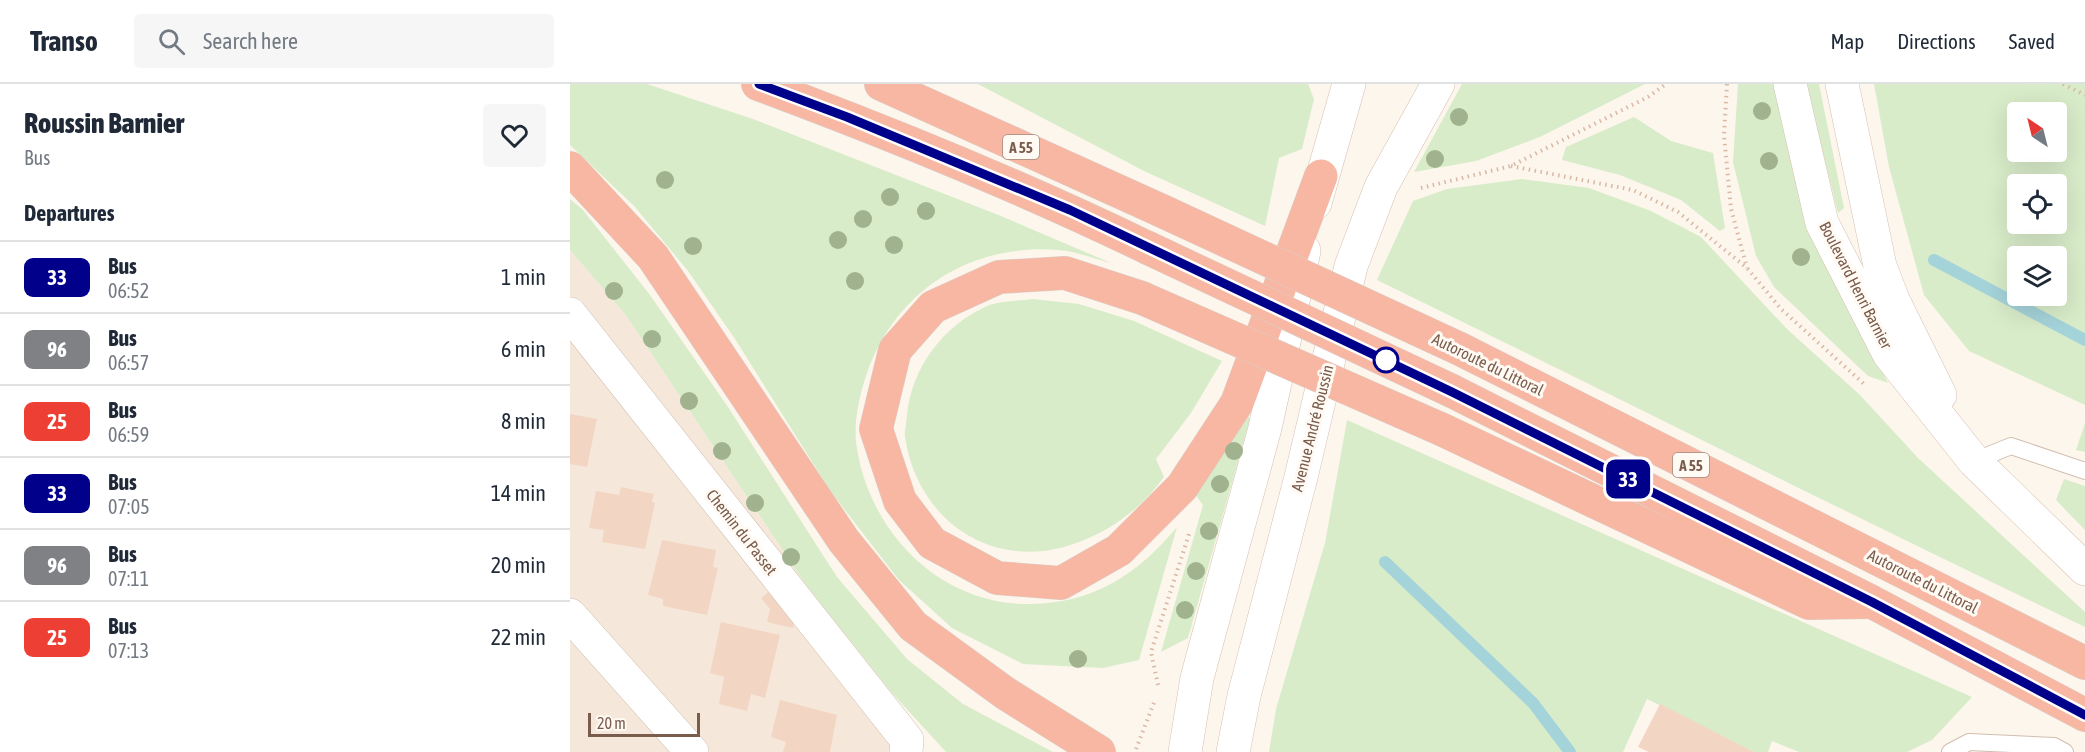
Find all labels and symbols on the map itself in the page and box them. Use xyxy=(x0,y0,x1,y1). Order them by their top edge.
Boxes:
north arrow xyxy=(2007,102,2067,162)
road number: A 55 xyxy=(1003,135,1039,159)
street label: Boulevard Henri Barnier xyxy=(1816,218,1896,352)
street label: Autoroute du Littoral xyxy=(1429,329,1547,399)
unlabelled marker xyxy=(1373,347,1399,373)
street label: Avenue André Roussin xyxy=(1288,363,1336,493)
road number: A 55 xyxy=(1673,453,1709,477)
line badge: 33 xyxy=(1601,460,1655,498)
street label: Chemin du Passet xyxy=(703,486,781,578)
street label: Autoroute du Littoral xyxy=(1865,545,1982,617)
scale bar xyxy=(588,710,700,738)

